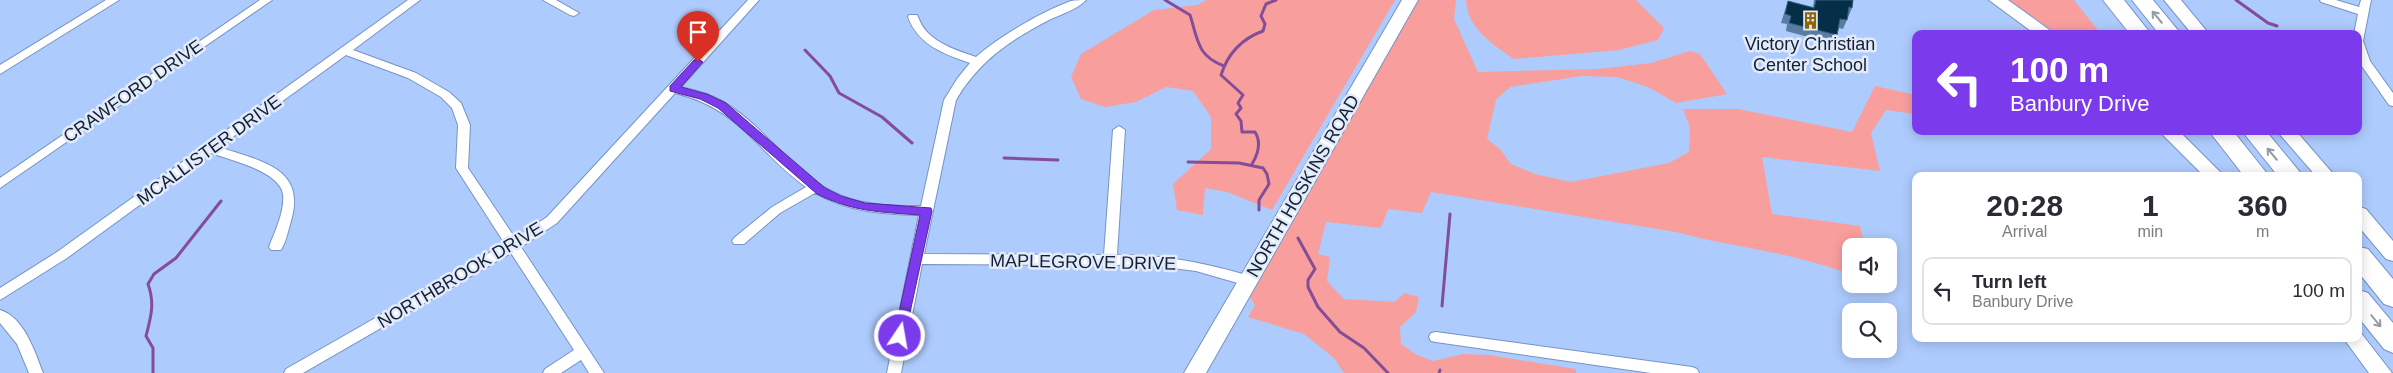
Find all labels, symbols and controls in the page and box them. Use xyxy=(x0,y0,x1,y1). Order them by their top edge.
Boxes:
pin xyxy=(677,11,719,62)
building icon: Victory Christian Center School xyxy=(1800,11,1820,31)
one-way arrow xyxy=(2151,11,2162,24)
icon: arrive xyxy=(684,18,712,46)
place label: Victory Christian Center School xyxy=(1745,34,1875,75)
street label: CRAWFORD DRIVE xyxy=(60,35,206,147)
icon: left xyxy=(1927,50,1992,115)
text: 100 m xyxy=(2010,50,2109,89)
street label: MCALLISTER DRIVE xyxy=(133,91,285,209)
street label: NORTH HOSKINS ROAD xyxy=(1243,91,1363,281)
text: Banbury Drive xyxy=(2010,91,2149,116)
one-way arrow xyxy=(2266,147,2278,160)
text: 20:28 xyxy=(1986,189,2063,222)
text: 1 xyxy=(2142,189,2159,222)
text: 360 xyxy=(2238,189,2288,222)
street label: NORTHBROOK DRIVE xyxy=(374,218,546,332)
text: Arrival xyxy=(2002,223,2047,240)
text: min xyxy=(2137,223,2163,240)
text: m xyxy=(2256,223,2269,240)
map controls xyxy=(1842,238,1897,358)
button: sound xyxy=(1842,238,1897,293)
street label: MAPLEGROVE DRIVE xyxy=(990,250,1176,274)
text: Turn left xyxy=(1972,271,2047,292)
icon: left xyxy=(1929,277,1957,305)
text: 100 m xyxy=(2292,280,2345,301)
text: Banbury Drive xyxy=(1972,293,2073,310)
button: search xyxy=(1842,303,1897,358)
position arrow xyxy=(873,309,925,361)
one-way arrow xyxy=(2370,315,2381,328)

